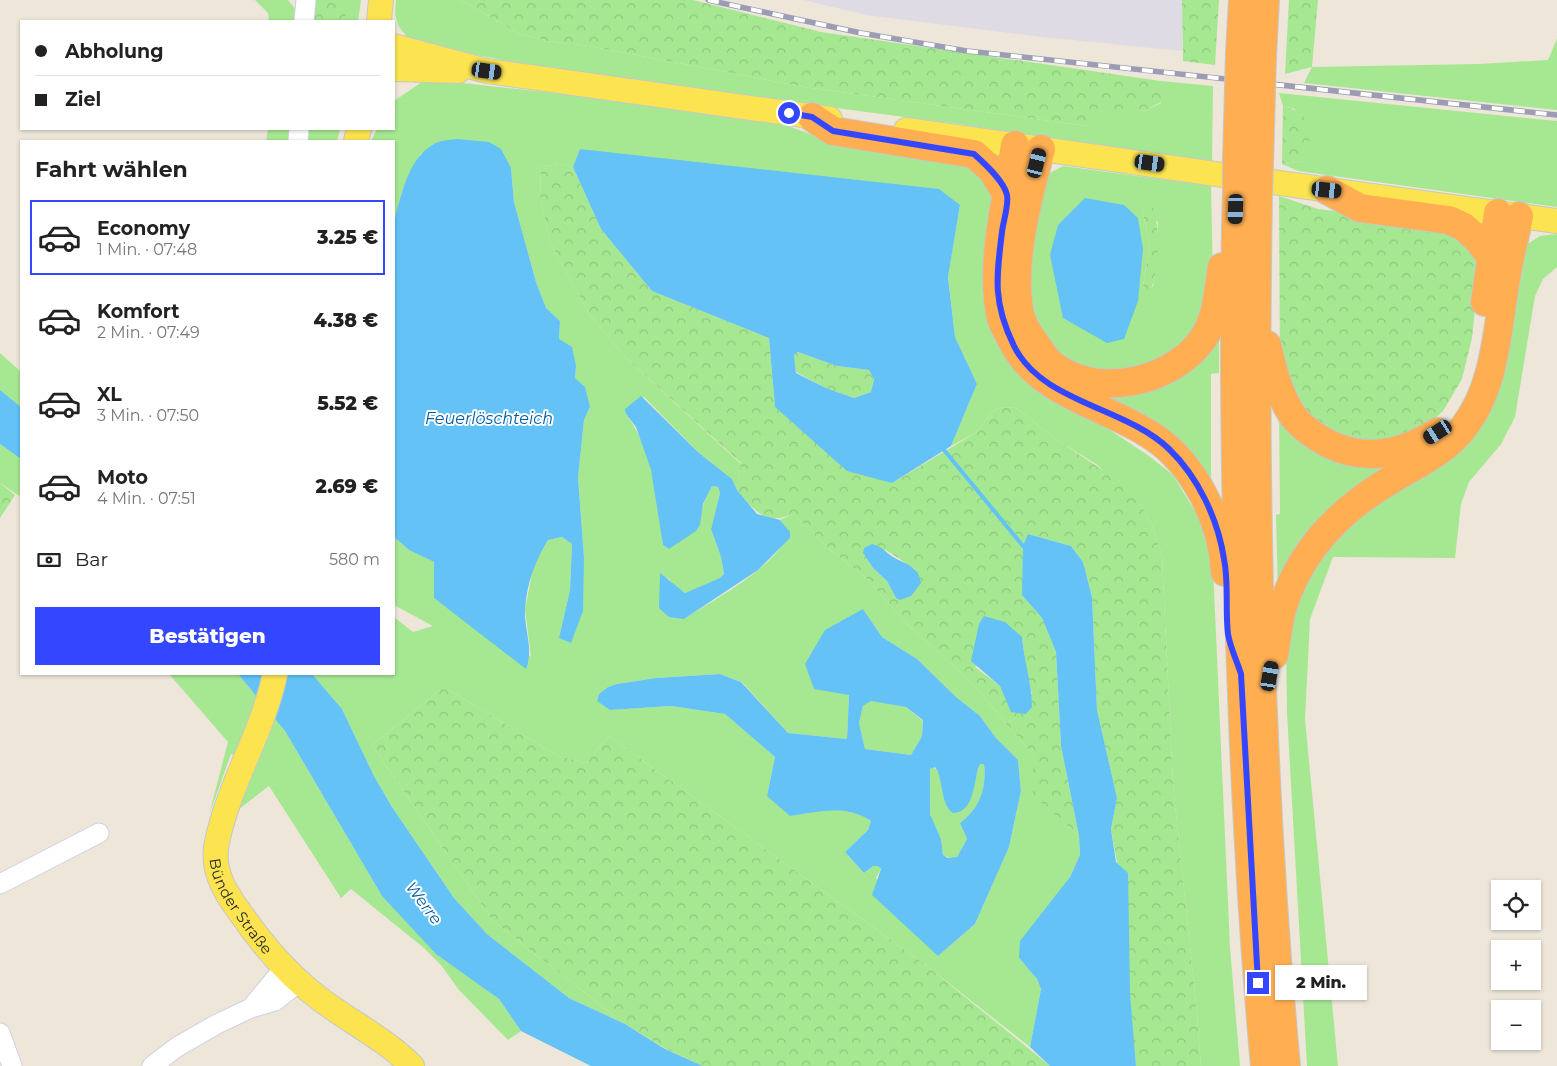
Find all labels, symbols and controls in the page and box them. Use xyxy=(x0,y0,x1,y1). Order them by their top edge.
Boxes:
text: Abholung xyxy=(65,40,164,63)
car xyxy=(471,61,502,81)
text: Ziel xyxy=(65,88,101,111)
route start xyxy=(778,102,800,124)
car xyxy=(1026,147,1047,179)
car xyxy=(1134,153,1165,173)
text: Fahrt wählen xyxy=(35,156,188,183)
car xyxy=(1311,181,1342,199)
car xyxy=(1227,194,1244,224)
icon: car xyxy=(37,215,82,260)
text: Economy xyxy=(97,217,190,240)
text: 3.25 € xyxy=(317,226,378,249)
text: 1 Min. · 07:48 xyxy=(97,240,197,259)
icon: car xyxy=(37,298,82,343)
text: Komfort xyxy=(97,300,179,323)
text: 4.38 € xyxy=(313,309,378,332)
text: 2 Min. · 07:49 xyxy=(97,323,200,342)
icon: car xyxy=(37,381,82,426)
text: XL xyxy=(97,383,122,406)
text: 5.52 € xyxy=(317,392,378,415)
text: 3 Min. · 07:50 xyxy=(97,406,199,425)
water label: Feuerlöschteich xyxy=(425,409,553,428)
car xyxy=(1421,418,1454,446)
icon: car xyxy=(37,464,82,509)
text: Moto xyxy=(97,466,148,489)
text: 2.69 € xyxy=(316,475,378,498)
text: 4 Min. · 07:51 xyxy=(97,489,196,508)
icon: cash xyxy=(35,546,63,574)
text: Bar xyxy=(75,548,108,571)
text: 580 m xyxy=(329,550,380,569)
button: Bestätigen xyxy=(35,607,380,665)
car xyxy=(1260,660,1279,692)
street label: Bünder Straße xyxy=(206,857,277,958)
water label: Werre xyxy=(402,878,446,928)
map controls xyxy=(1491,880,1541,1050)
button: locate xyxy=(1491,880,1541,930)
button: + xyxy=(1491,940,1541,990)
callout: 2 Min. xyxy=(1276,966,1368,1000)
route end xyxy=(1247,972,1269,994)
text: 2 Min. xyxy=(1296,973,1346,992)
button: − xyxy=(1491,1000,1541,1050)

